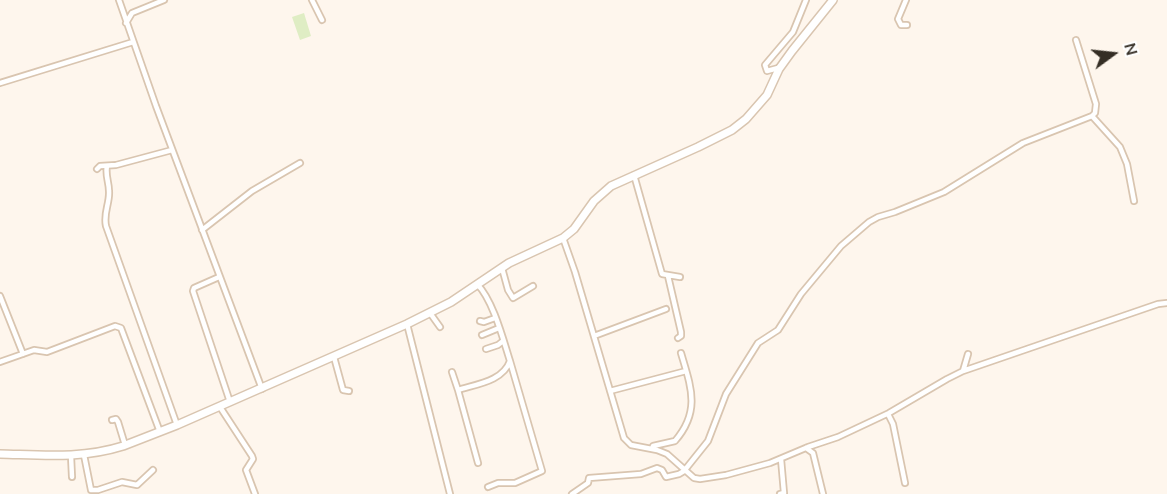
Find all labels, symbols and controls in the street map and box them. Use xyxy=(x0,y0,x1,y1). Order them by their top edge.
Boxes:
north arrow xyxy=(1083,24,1143,84)
text: N xyxy=(1118,41,1143,58)

